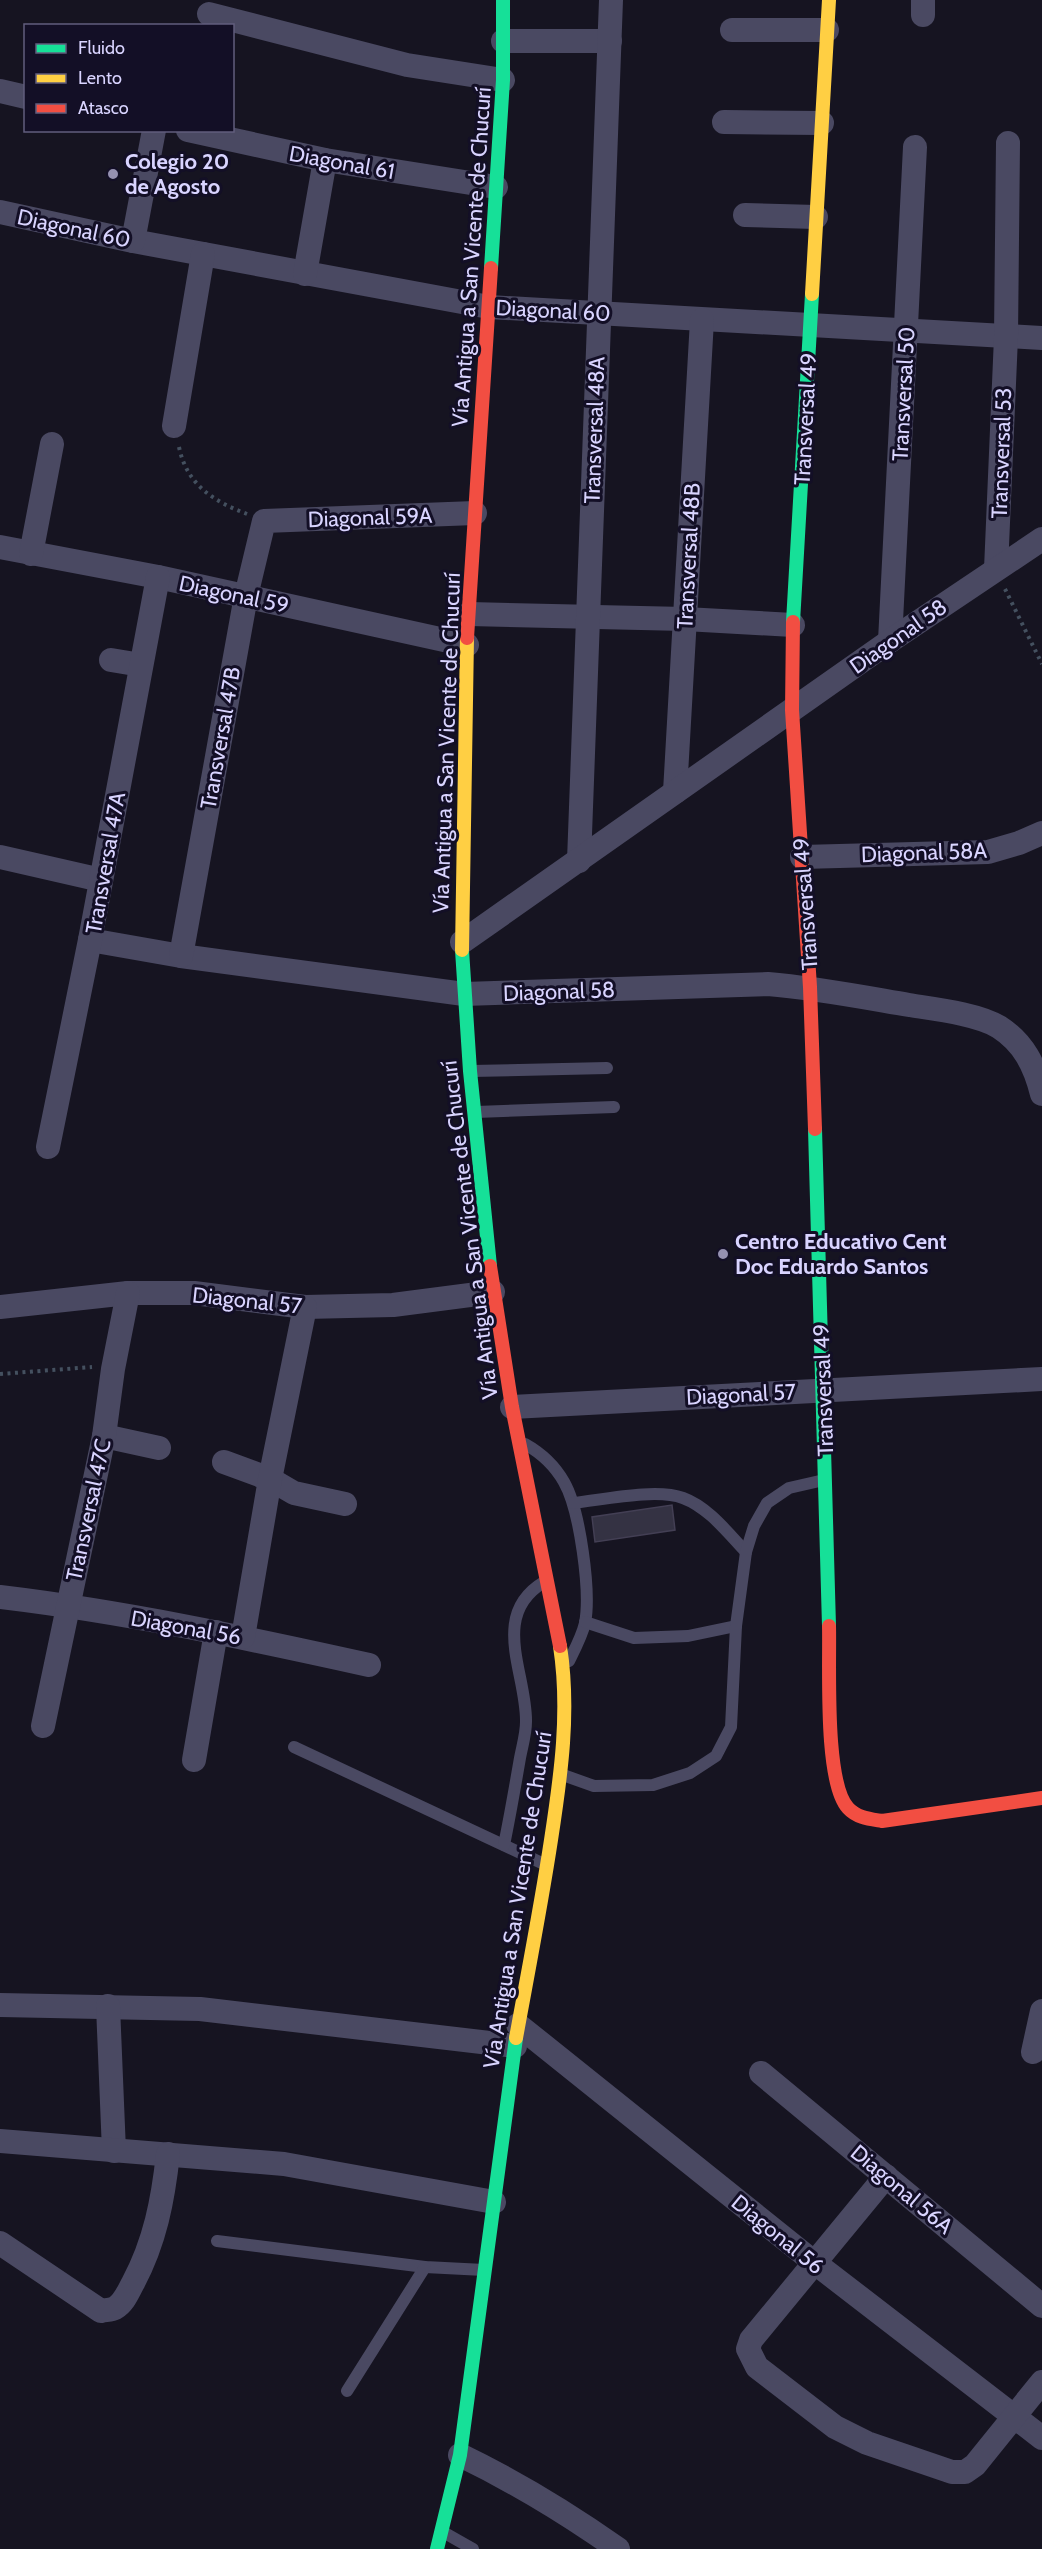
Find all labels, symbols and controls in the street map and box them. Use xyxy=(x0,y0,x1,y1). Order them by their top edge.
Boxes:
legend xyxy=(24,24,234,132)
text: Fluido xyxy=(78,37,125,59)
text: Lento xyxy=(78,67,122,89)
street label: Vía Antigua a San Vicente de Chucurí xyxy=(446,86,497,428)
text: Atasco xyxy=(78,97,129,119)
street label: Diagonal 61 xyxy=(287,140,397,185)
place label: Colegio 20 de Agosto xyxy=(125,148,229,200)
marker: Colegio 20 de Agosto xyxy=(106,167,120,181)
street label: Diagonal 60 xyxy=(15,203,133,254)
street label: Diagonal 60 xyxy=(495,294,611,327)
street label: Transversal 50 xyxy=(886,326,920,462)
street label: Transversal 49 xyxy=(789,352,822,486)
street label: Transversal 48A xyxy=(578,356,611,504)
street label: Transversal 53 xyxy=(986,387,1017,519)
street label: Transversal 48B xyxy=(671,482,706,630)
street label: Diagonal 59A xyxy=(307,502,433,533)
street label: Diagonal 59 xyxy=(177,570,291,619)
street label: Vía Antigua a San Vicente de Chucurí xyxy=(427,572,466,914)
street label: Diagonal 58 xyxy=(845,593,952,680)
street label: Transversal 47B xyxy=(195,665,246,811)
street label: Transversal 47A xyxy=(80,790,131,936)
street label: Transversal 49 xyxy=(787,837,824,971)
street label: Diagonal 58A xyxy=(861,837,988,868)
street label: Diagonal 58 xyxy=(502,976,616,1007)
street label: Vía Antigua a San Vicente de Chucurí xyxy=(435,1059,504,1401)
place label: Centro Educativo Cent Doc Eduardo Santos xyxy=(735,1228,947,1280)
marker: Centro Educativo Cent Doc Eduardo Santos xyxy=(716,1247,730,1261)
street label: Diagonal 57 xyxy=(191,1281,303,1320)
street label: Transversal 49 xyxy=(808,1323,839,1457)
street label: Diagonal 57 xyxy=(685,1378,797,1411)
street label: Transversal 47C xyxy=(60,1437,117,1583)
street label: Diagonal 56 xyxy=(129,1605,243,1650)
street label: Vía Antigua a San Vicente de Chucurí xyxy=(478,1729,558,2071)
street label: Diagonal 56A xyxy=(845,2139,959,2240)
street label: Diagonal 56 xyxy=(726,2189,830,2280)

